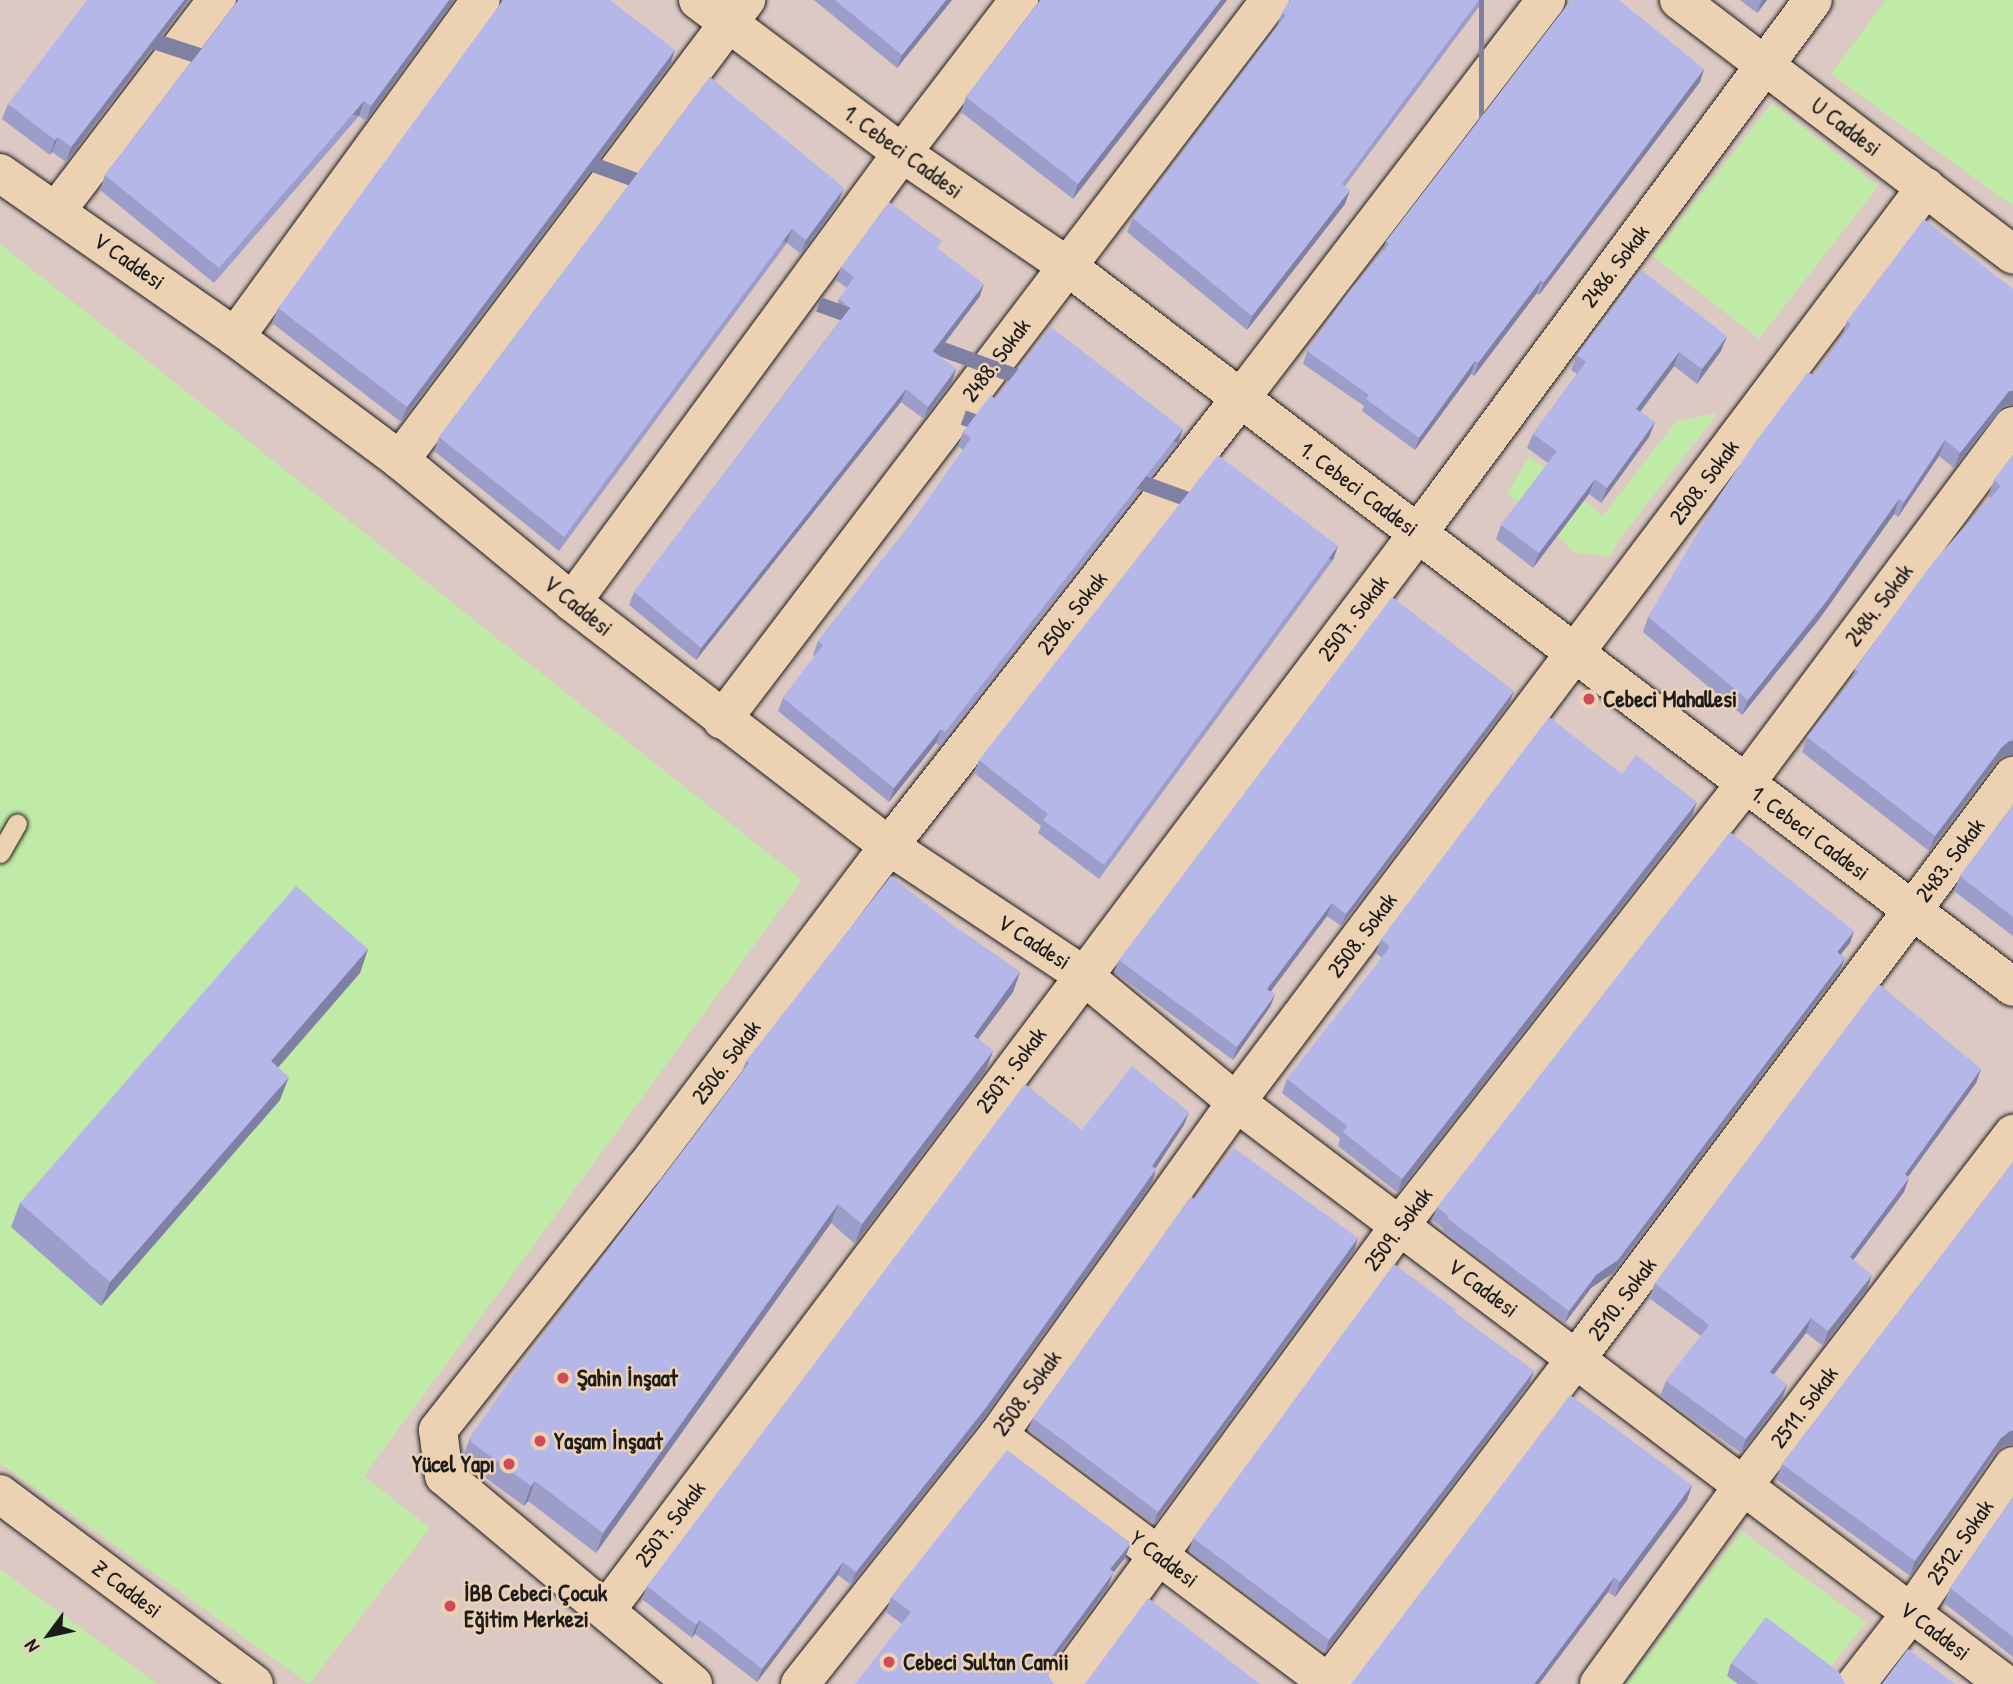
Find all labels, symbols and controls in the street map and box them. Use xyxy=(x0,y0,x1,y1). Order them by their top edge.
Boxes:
street label: U Caddesi xyxy=(1805,92,1887,162)
street label: 1. Cebeci Caddesi xyxy=(838,99,968,205)
street label: 2486. Sokak xyxy=(1575,219,1655,313)
street label: V Caddesi xyxy=(88,226,170,296)
street label: 2488. Sokak xyxy=(956,313,1036,407)
street label: 2508. Sokak xyxy=(1663,434,1745,530)
street label: 1. Cebeci Caddesi xyxy=(1294,436,1424,542)
street label: 2484. Sokak xyxy=(1839,558,1919,652)
street label: 2506. Sokak xyxy=(1031,566,1113,660)
street label: V Caddesi xyxy=(538,570,618,642)
street label: 2507. Sokak xyxy=(1312,570,1394,666)
place label: Cebeci Mahallesi xyxy=(1603,685,1737,713)
marker: Cebeci Mahallesi xyxy=(1581,691,1597,707)
street label: 1. Cebeci Caddesi xyxy=(1745,780,1875,886)
street label: 2483. Sokak xyxy=(1910,813,1990,907)
street label: 2508. Sokak xyxy=(1321,887,1403,983)
street label: V Caddesi xyxy=(993,908,1075,976)
street label: 2506. Sokak xyxy=(685,1015,767,1109)
street label: 2507. Sokak xyxy=(970,1022,1052,1118)
street label: 2509. Sokak xyxy=(1358,1182,1438,1276)
street label: 2510. Sokak xyxy=(1582,1252,1662,1346)
street label: V Caddesi xyxy=(1442,1253,1524,1323)
street label: 2508. Sokak xyxy=(987,1345,1067,1441)
street label: 2511. Sokak xyxy=(1764,1361,1844,1453)
place label: Şahin İnşaat xyxy=(577,1364,678,1392)
marker: Şahin İnşaat xyxy=(555,1370,571,1386)
place label: Yaşam İnşaat xyxy=(554,1427,663,1455)
marker: Yaşam İnşaat xyxy=(532,1433,548,1449)
place label: Yücel Yapı xyxy=(412,1450,495,1478)
marker: Yücel Yapı xyxy=(501,1456,517,1472)
street label: 2507. Sokak xyxy=(629,1476,711,1572)
street label: 2512. Sokak xyxy=(1921,1494,1999,1590)
street label: Y Caddesi xyxy=(1124,1524,1204,1594)
street label: Z Caddesi xyxy=(87,1554,167,1624)
place label: İBB Cebeci Çocuk Eğitim Merkezi xyxy=(464,1579,607,1633)
street label: V Caddesi xyxy=(1894,1596,1976,1666)
marker: İBB Cebeci Çocuk Eğitim Merkezi xyxy=(442,1598,458,1614)
north arrow xyxy=(14,1600,84,1670)
text: N xyxy=(18,1635,45,1658)
place label: Cebeci Sultan Camii xyxy=(903,1648,1069,1676)
marker: Cebeci Sultan Camii xyxy=(881,1654,897,1670)

